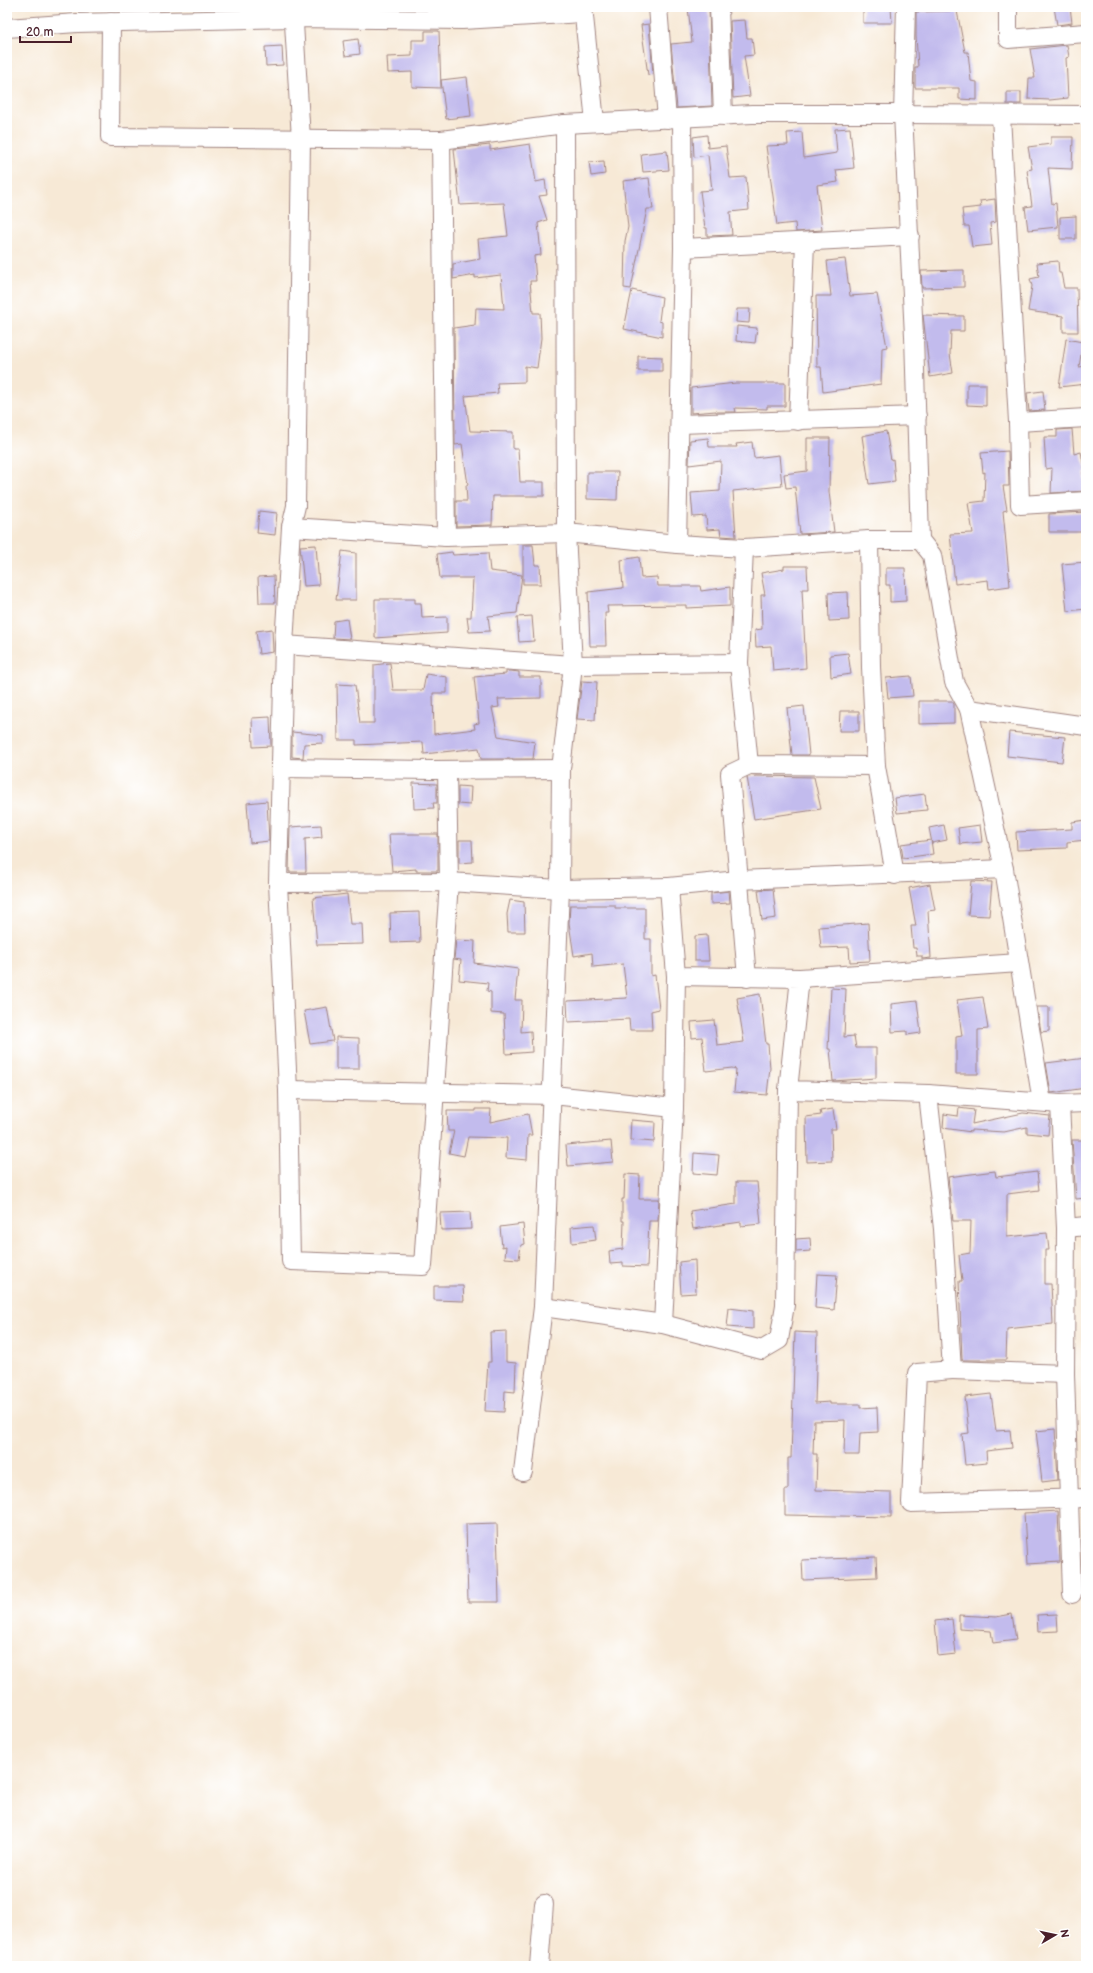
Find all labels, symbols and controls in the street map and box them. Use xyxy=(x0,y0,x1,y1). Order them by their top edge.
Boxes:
scale bar xyxy=(20,18,71,44)
text: 20 m xyxy=(26,25,53,40)
north arrow xyxy=(1035,1915,1075,1955)
text: N xyxy=(1057,1928,1071,1939)

